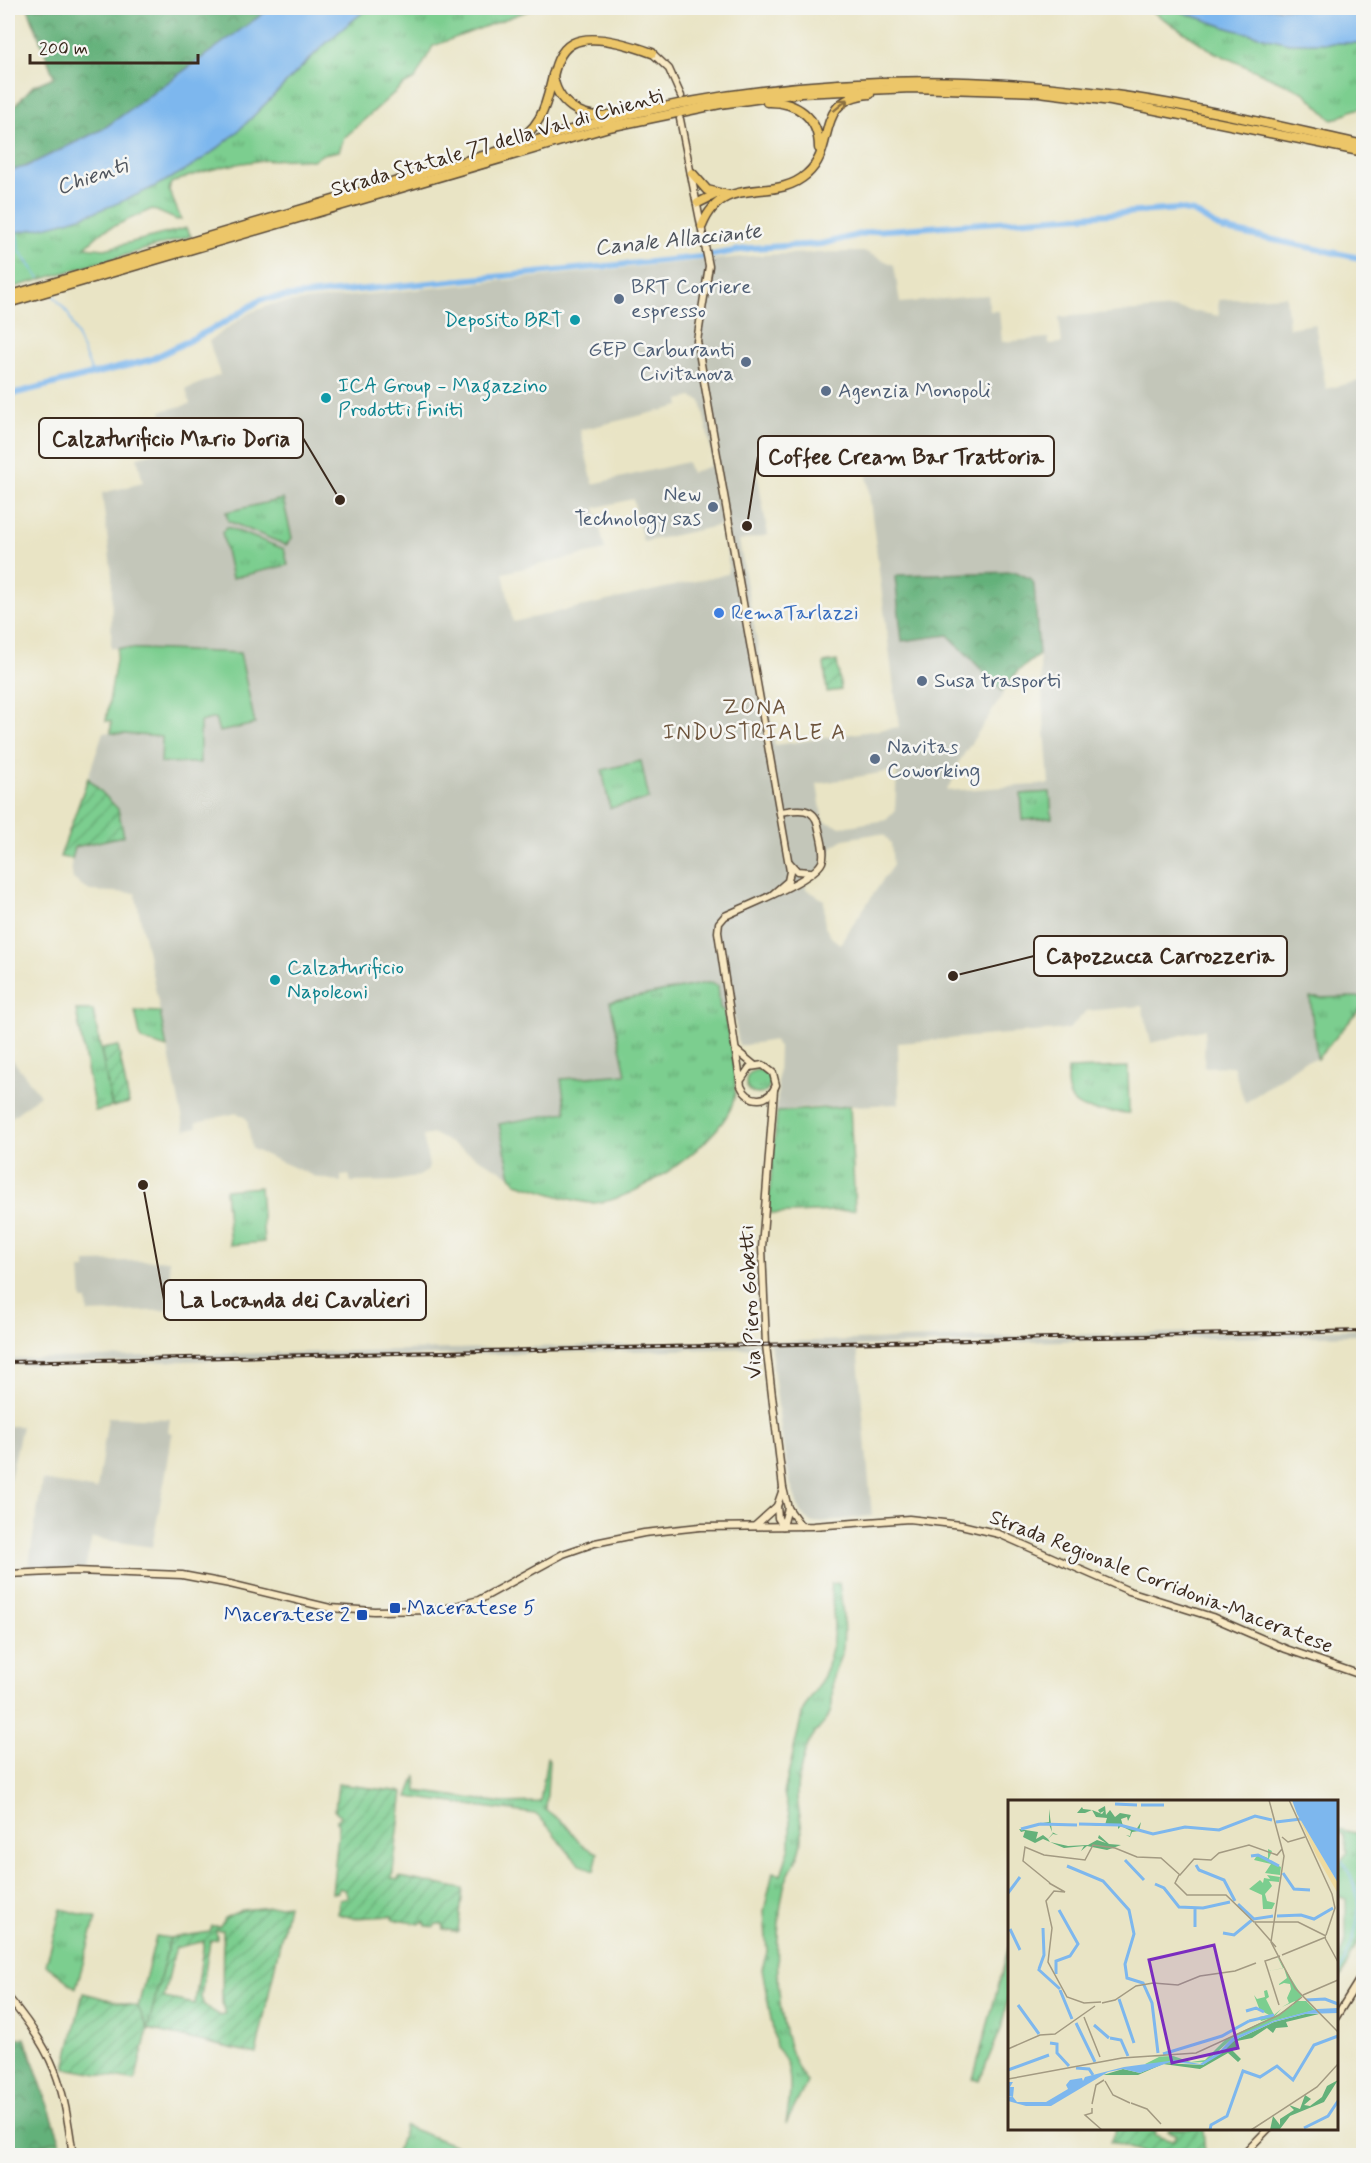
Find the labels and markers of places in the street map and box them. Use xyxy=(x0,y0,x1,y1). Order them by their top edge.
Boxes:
place label: BRT Corriere espresso xyxy=(631,273,751,325)
marker: BRT Corriere espresso xyxy=(612,292,626,306)
place label: Deposito BRT xyxy=(444,306,563,334)
marker: Deposito BRT xyxy=(568,313,582,327)
place label: GEP Carburanti Civitanova xyxy=(588,336,734,388)
marker: GEP Carburanti Civitanova xyxy=(739,355,753,369)
place label: ICA Group - Magazzino Prodotti Finiti xyxy=(338,372,547,424)
place label: Agenzia Monopoli xyxy=(838,377,991,405)
marker: Agenzia Monopoli xyxy=(819,384,833,398)
marker: ICA Group - Magazzino Prodotti Finiti xyxy=(319,391,333,405)
callout: Calzaturificio Mario Doria xyxy=(39,418,303,458)
callout: Coffee Cream Bar Trattoria xyxy=(758,436,1054,476)
place label: New Technology sas xyxy=(574,481,701,534)
marker: New Technology sas xyxy=(706,500,720,514)
place label: RemaTarlazzi xyxy=(731,599,859,627)
marker: RemaTarlazzi xyxy=(712,606,726,620)
place label: Susa trasporti xyxy=(934,667,1061,695)
marker: Susa trasporti xyxy=(915,674,929,688)
place label: Navitas Coworking xyxy=(887,733,980,786)
marker: Navitas Coworking xyxy=(868,752,882,766)
callout: Capozzucca Carrozzeria xyxy=(1034,936,1287,976)
place label: Calzaturificio Napoleoni xyxy=(287,954,404,1006)
marker: Calzaturificio Napoleoni xyxy=(268,973,282,987)
callout: La Locanda dei Cavalieri xyxy=(164,1280,426,1320)
place label: Maceratese 5 xyxy=(407,1594,536,1622)
place label: Maceratese 2 xyxy=(224,1601,350,1629)
marker: Maceratese 5 xyxy=(388,1601,402,1615)
marker: Maceratese 2 xyxy=(355,1608,369,1622)

